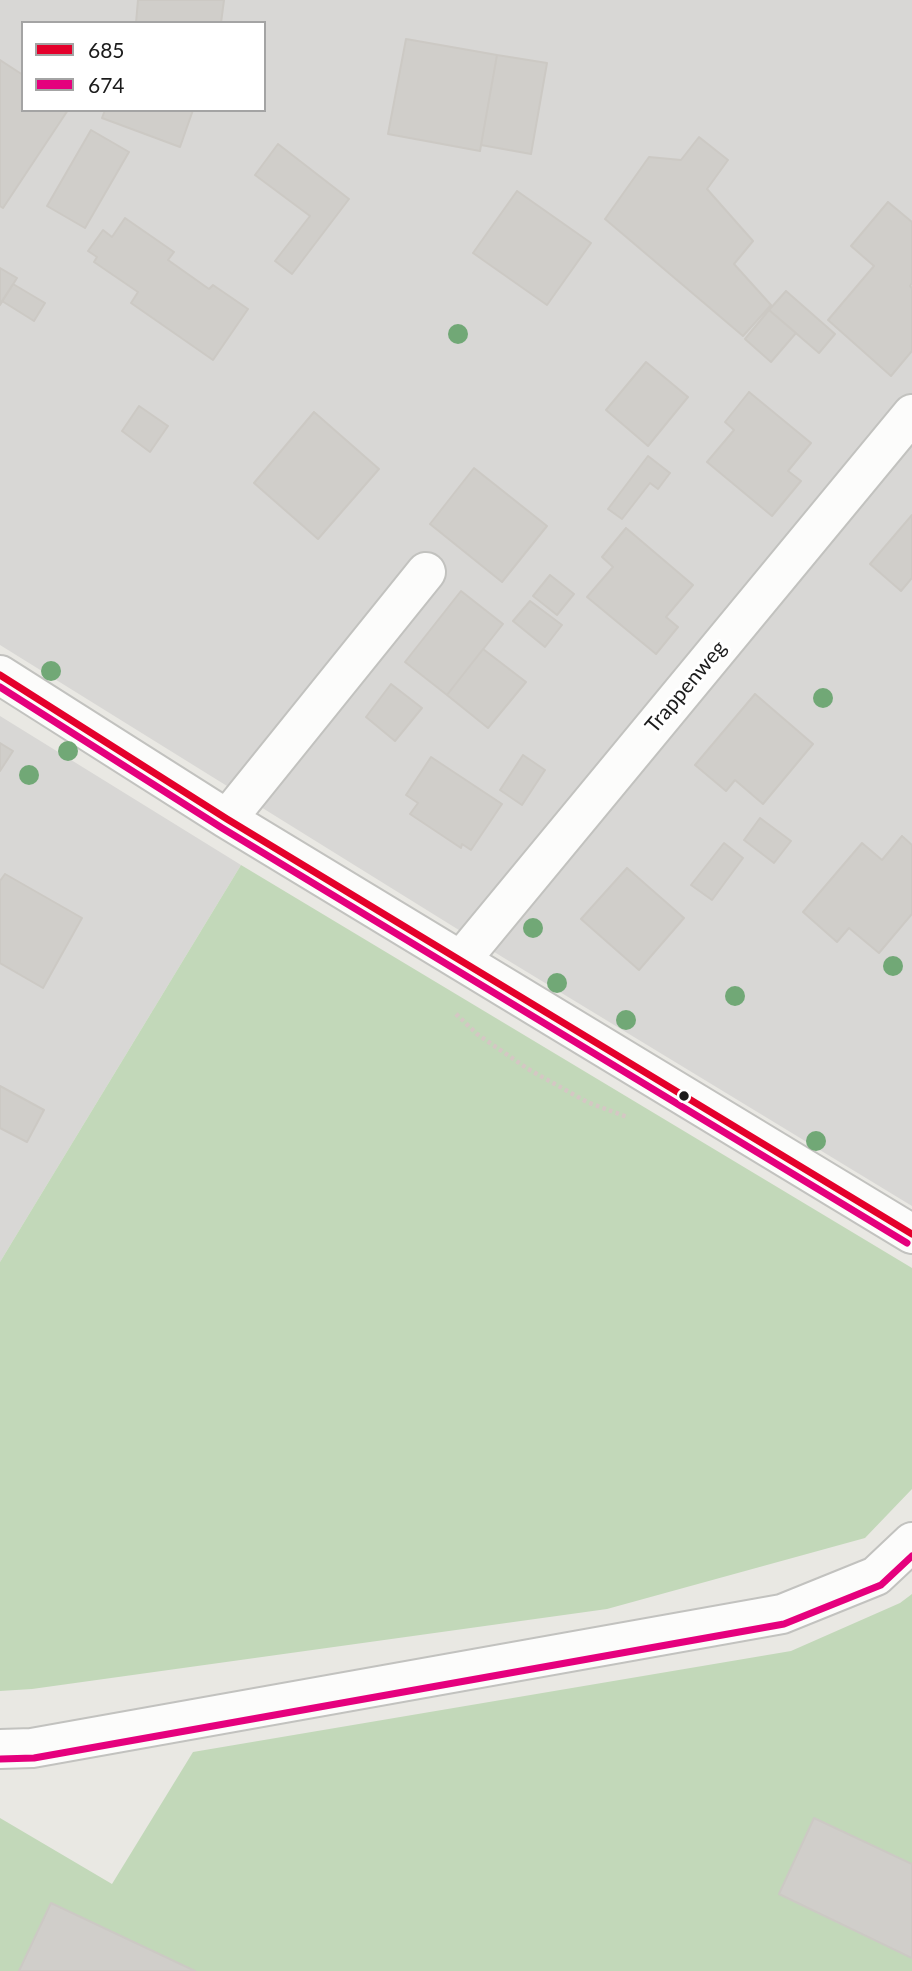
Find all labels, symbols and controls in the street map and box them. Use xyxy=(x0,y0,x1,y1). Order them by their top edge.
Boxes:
legend xyxy=(21,21,266,112)
text: 685 xyxy=(88,37,125,62)
text: 674 xyxy=(88,72,125,97)
street label: Trappenweg xyxy=(640,636,732,738)
unlabelled marker xyxy=(677,1089,691,1103)

